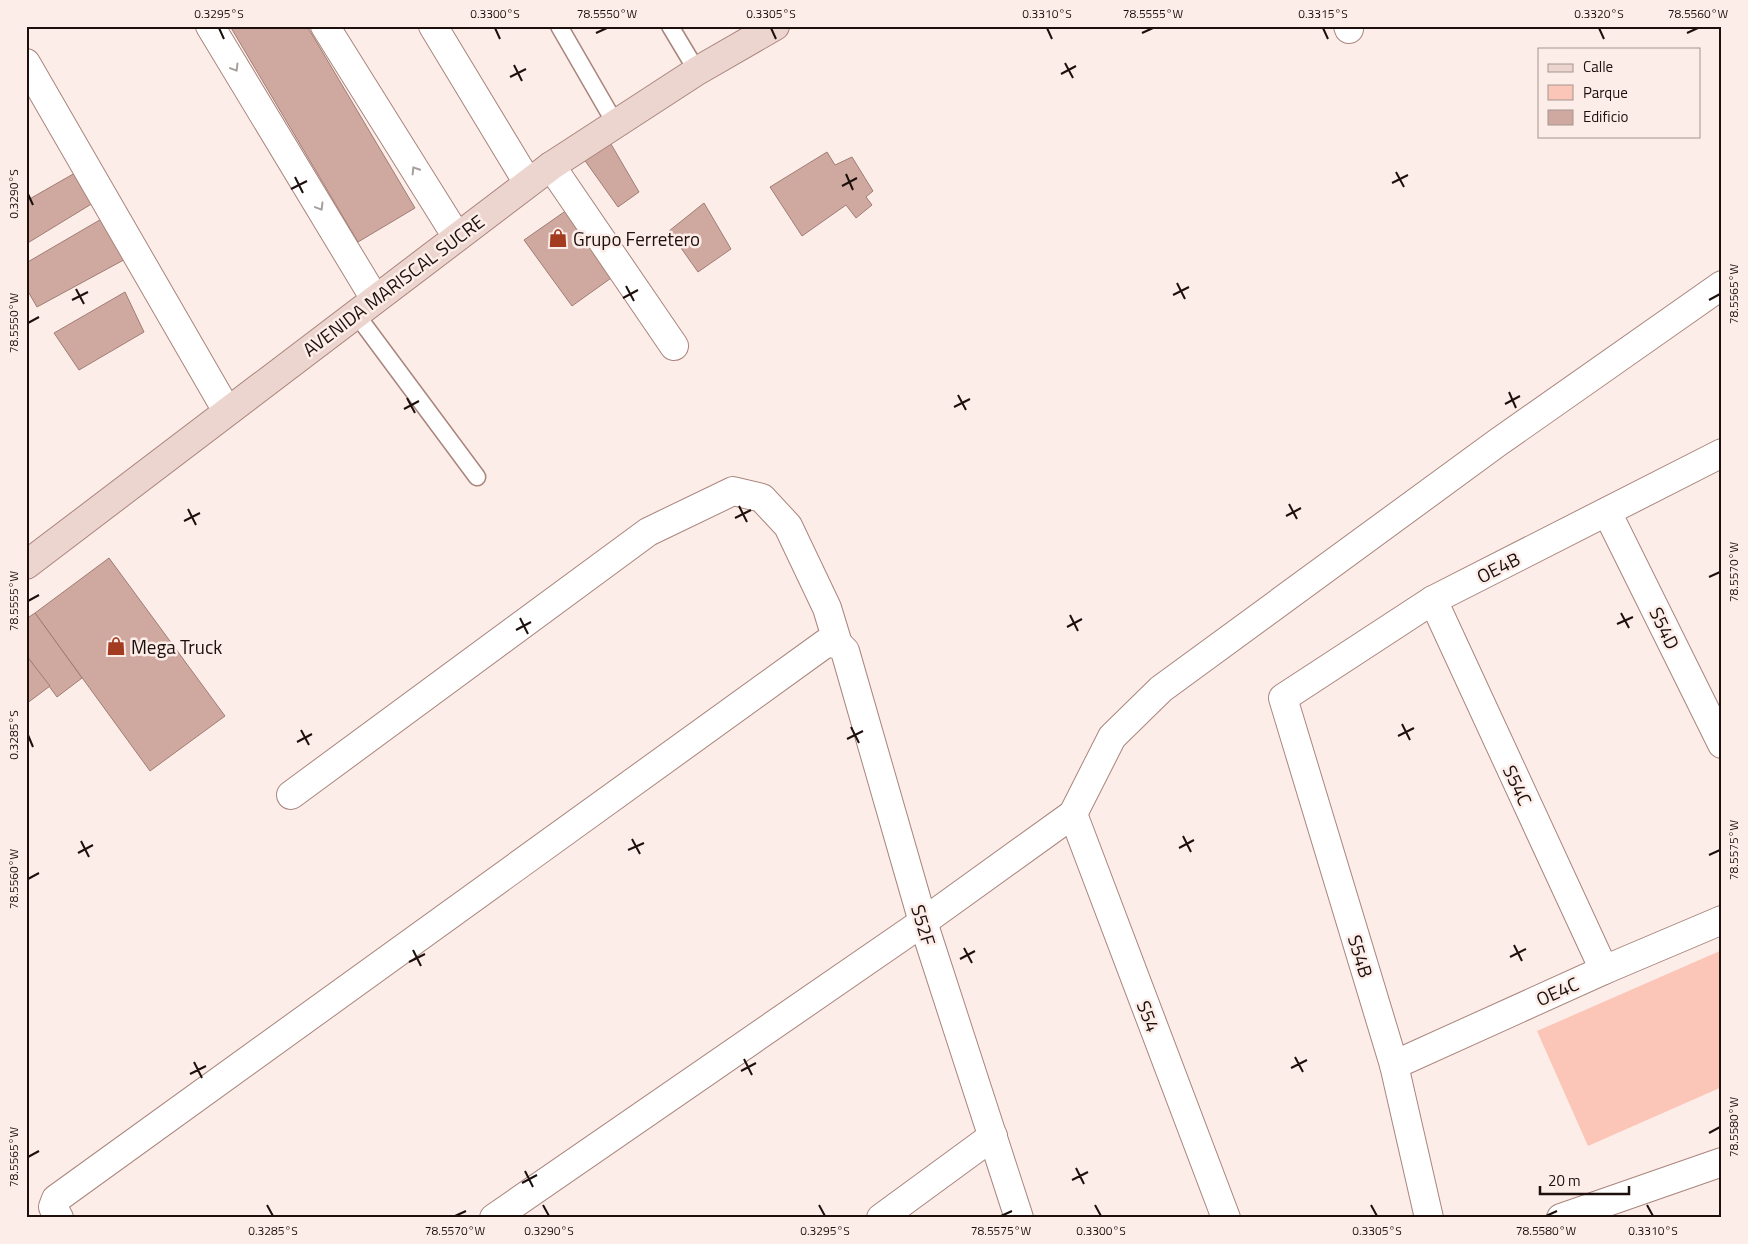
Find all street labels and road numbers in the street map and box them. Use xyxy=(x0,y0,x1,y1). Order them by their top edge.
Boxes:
street label: AVENIDA MARISCAL SUCRE xyxy=(296,207,490,363)
street label: OE4B xyxy=(1471,544,1525,590)
street label: S54D xyxy=(1642,602,1688,654)
street label: S54C xyxy=(1496,760,1540,810)
street label: S52F xyxy=(904,901,944,949)
street label: S54B xyxy=(1341,931,1381,981)
street label: OE4C xyxy=(1531,969,1583,1013)
street label: S54 xyxy=(1130,996,1168,1036)

